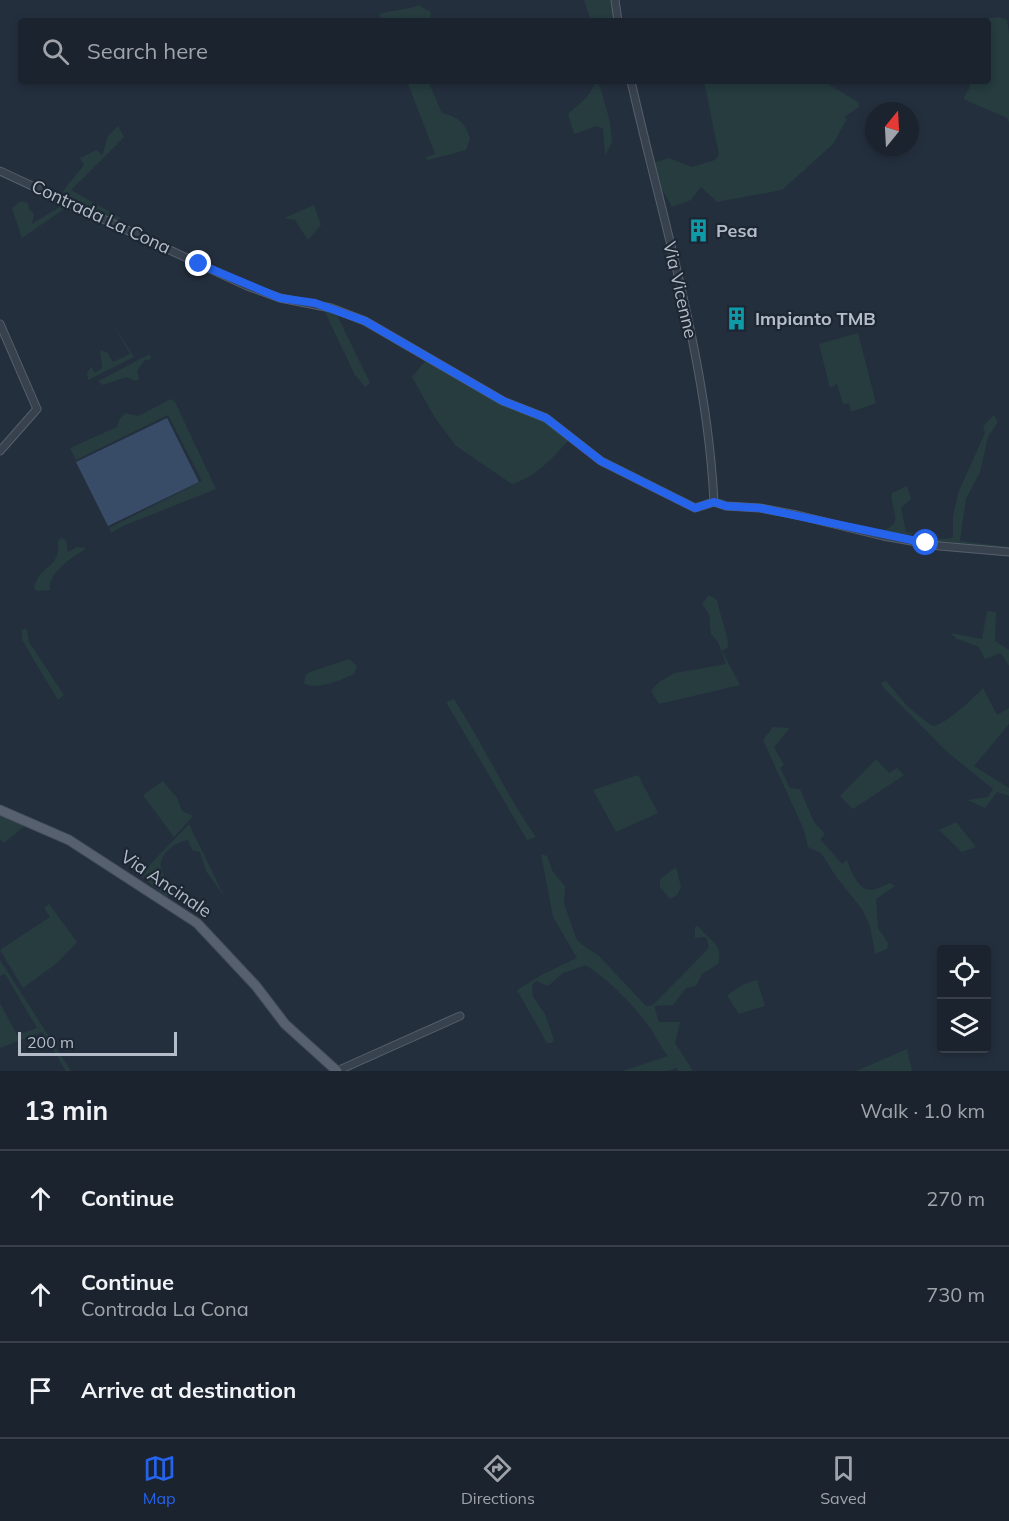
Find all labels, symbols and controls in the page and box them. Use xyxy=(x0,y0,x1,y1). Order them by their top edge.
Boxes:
search box xyxy=(18,18,991,84)
icon: search xyxy=(39,35,72,68)
text: Search here xyxy=(87,37,208,65)
north arrow xyxy=(865,102,919,156)
street label: Contrada La Cona xyxy=(28,174,174,259)
building icon: Pesa xyxy=(685,218,711,244)
place label: Pesa xyxy=(716,219,758,242)
street label: Via Vicenne xyxy=(658,239,703,341)
route end xyxy=(185,250,211,276)
building icon: Impianto TMB xyxy=(724,306,750,332)
place label: Impianto TMB xyxy=(755,307,876,330)
route start xyxy=(912,529,938,555)
street label: Via Ancinale xyxy=(116,845,216,922)
map controls xyxy=(937,945,991,1053)
button: locate xyxy=(937,945,991,999)
button: layers xyxy=(937,999,991,1053)
scale bar xyxy=(18,1029,177,1056)
text: 200 m xyxy=(27,1032,74,1052)
text: 13 min xyxy=(24,1094,108,1127)
text: Walk · 1.0 km xyxy=(860,1098,985,1123)
icon: ahead xyxy=(24,1182,57,1215)
text: Continue xyxy=(81,1184,174,1212)
text: 270 m xyxy=(926,1186,985,1211)
text: Continue xyxy=(81,1268,174,1296)
icon: ahead xyxy=(24,1278,57,1311)
text: 730 m xyxy=(926,1282,985,1307)
text: Contrada La Cona xyxy=(81,1296,249,1321)
icon: arrive xyxy=(24,1374,57,1407)
text: Arrive at destination xyxy=(81,1376,296,1404)
tab: Map xyxy=(143,1452,176,1508)
tab: Directions xyxy=(461,1452,535,1508)
tab: Saved xyxy=(820,1452,866,1508)

